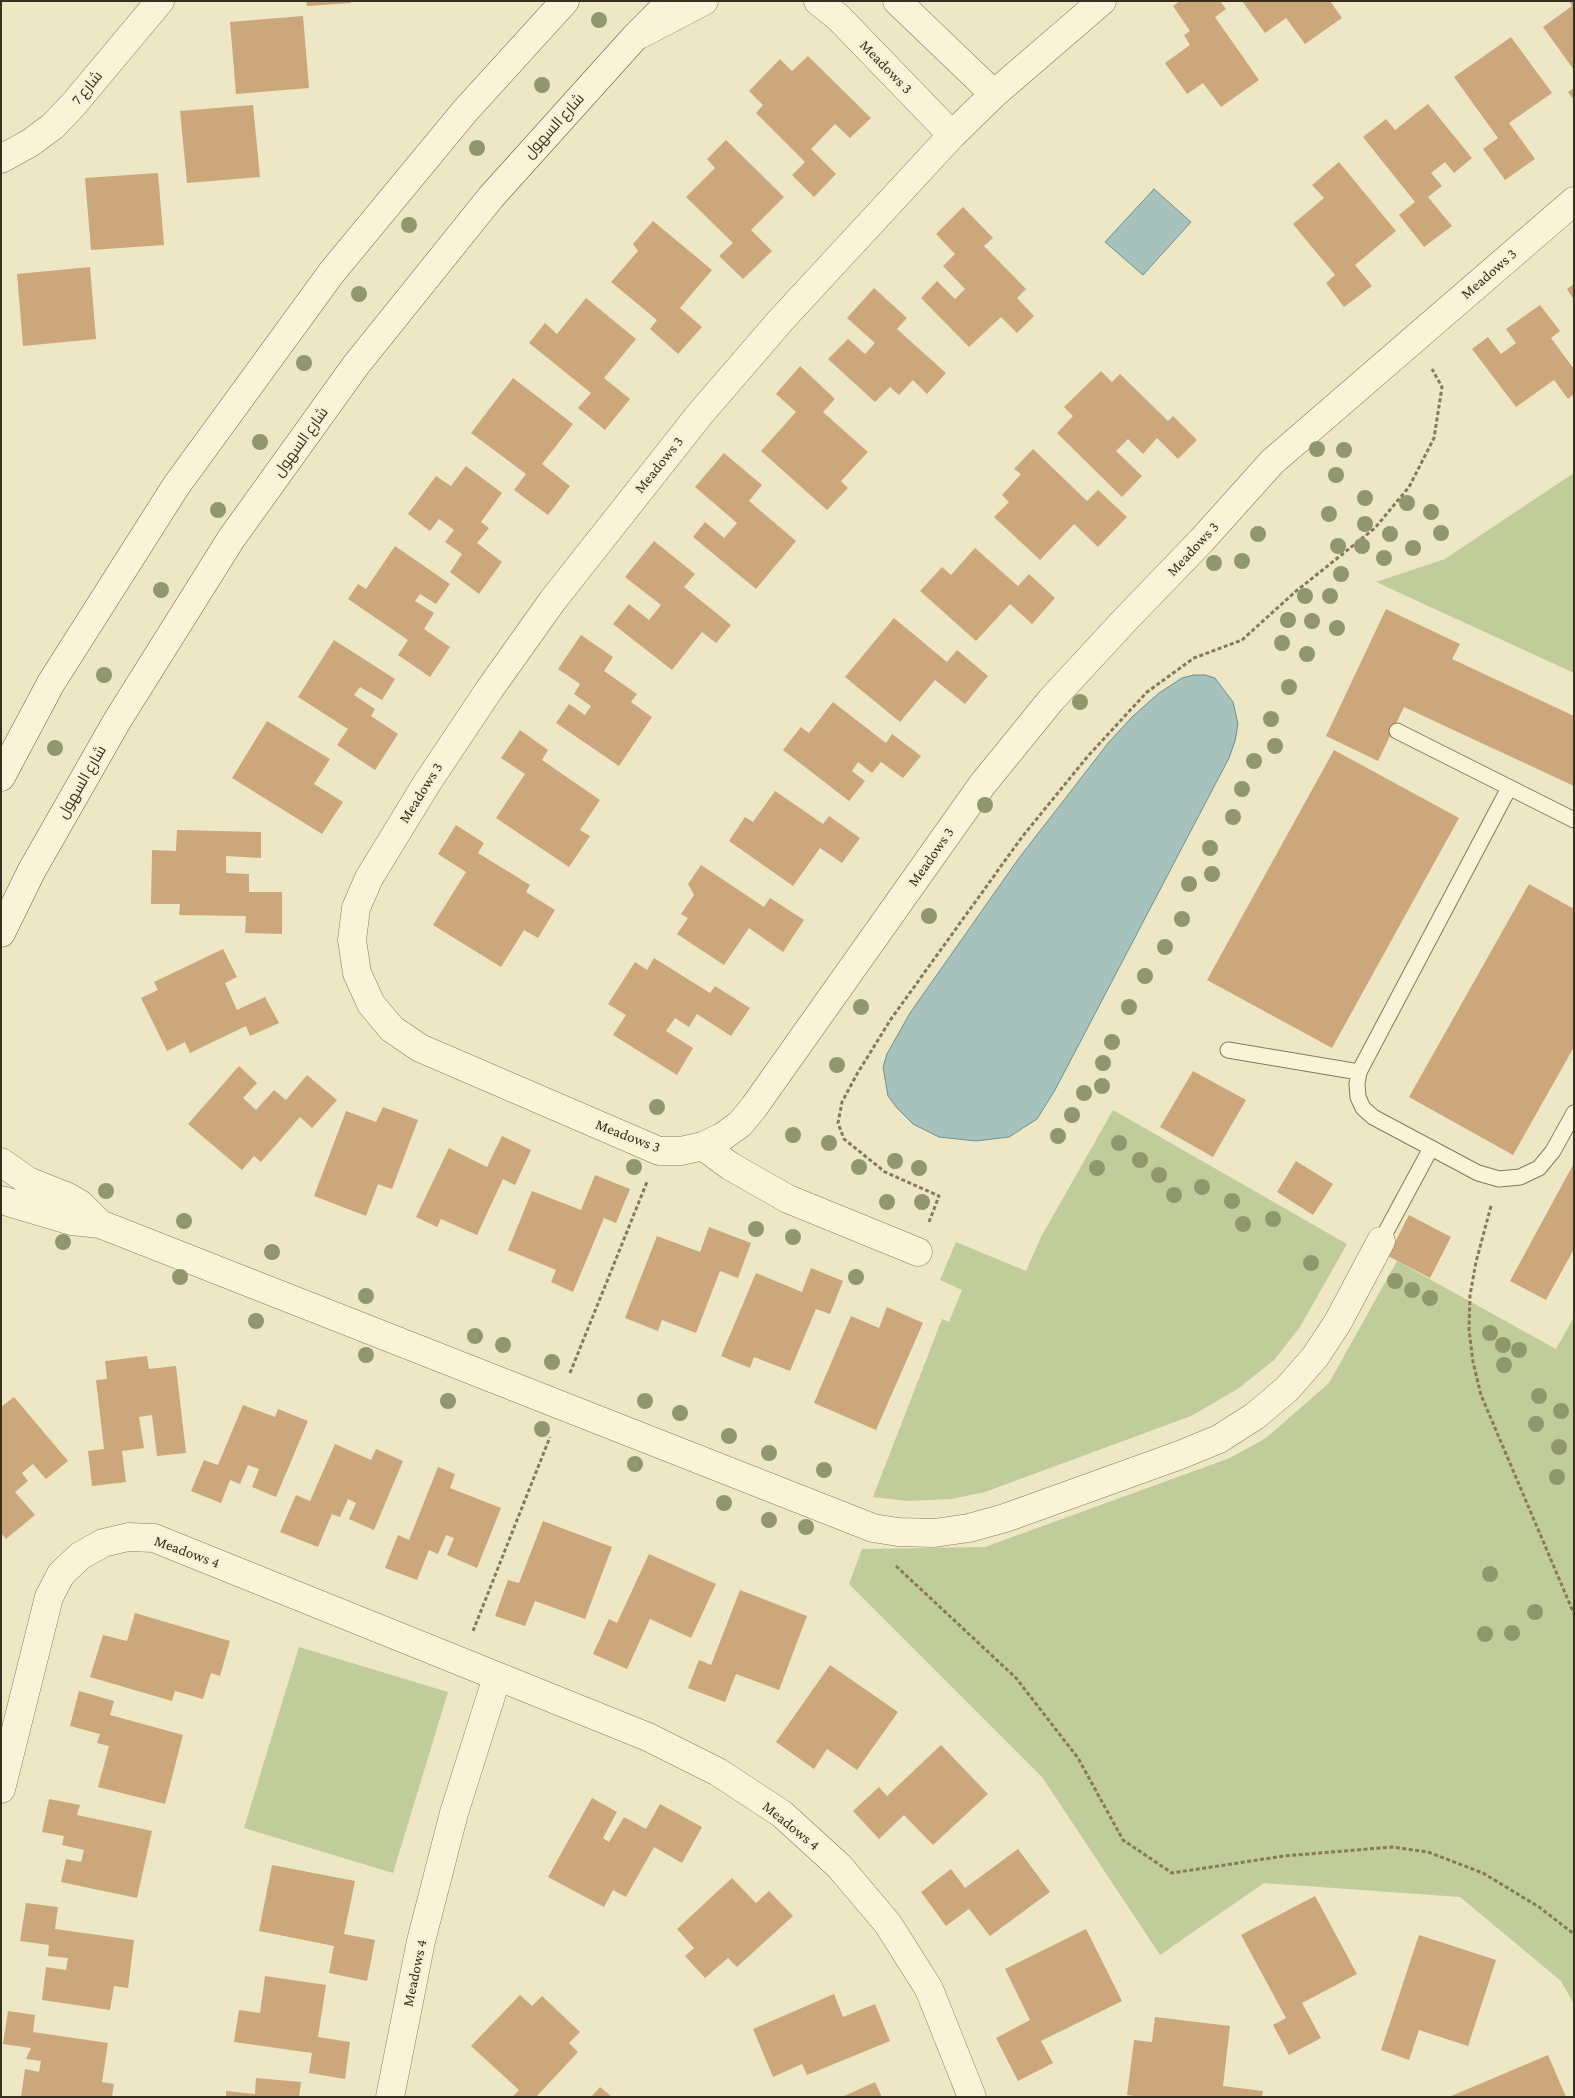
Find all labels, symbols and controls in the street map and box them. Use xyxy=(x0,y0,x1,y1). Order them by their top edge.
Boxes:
street label: Meadows 3 xyxy=(856,36,916,98)
street label: شارع 7 xyxy=(68,67,106,109)
street label: شارع السهول xyxy=(520,90,588,162)
street label: Meadows 3 xyxy=(1457,245,1521,303)
street label: شارع السهول xyxy=(270,404,332,480)
street label: Meadows 3 xyxy=(631,433,687,497)
street label: Meadows 3 xyxy=(1163,518,1223,580)
street label: شارع السهول xyxy=(54,742,110,822)
street label: Meadows 3 xyxy=(395,759,447,827)
street label: Meadows 3 xyxy=(904,824,958,890)
street label: Meadows 3 xyxy=(593,1115,663,1157)
street label: Meadows 4 xyxy=(152,1532,222,1572)
street label: Meadows 4 xyxy=(759,1797,823,1855)
street label: Meadows 4 xyxy=(399,1938,431,2008)

